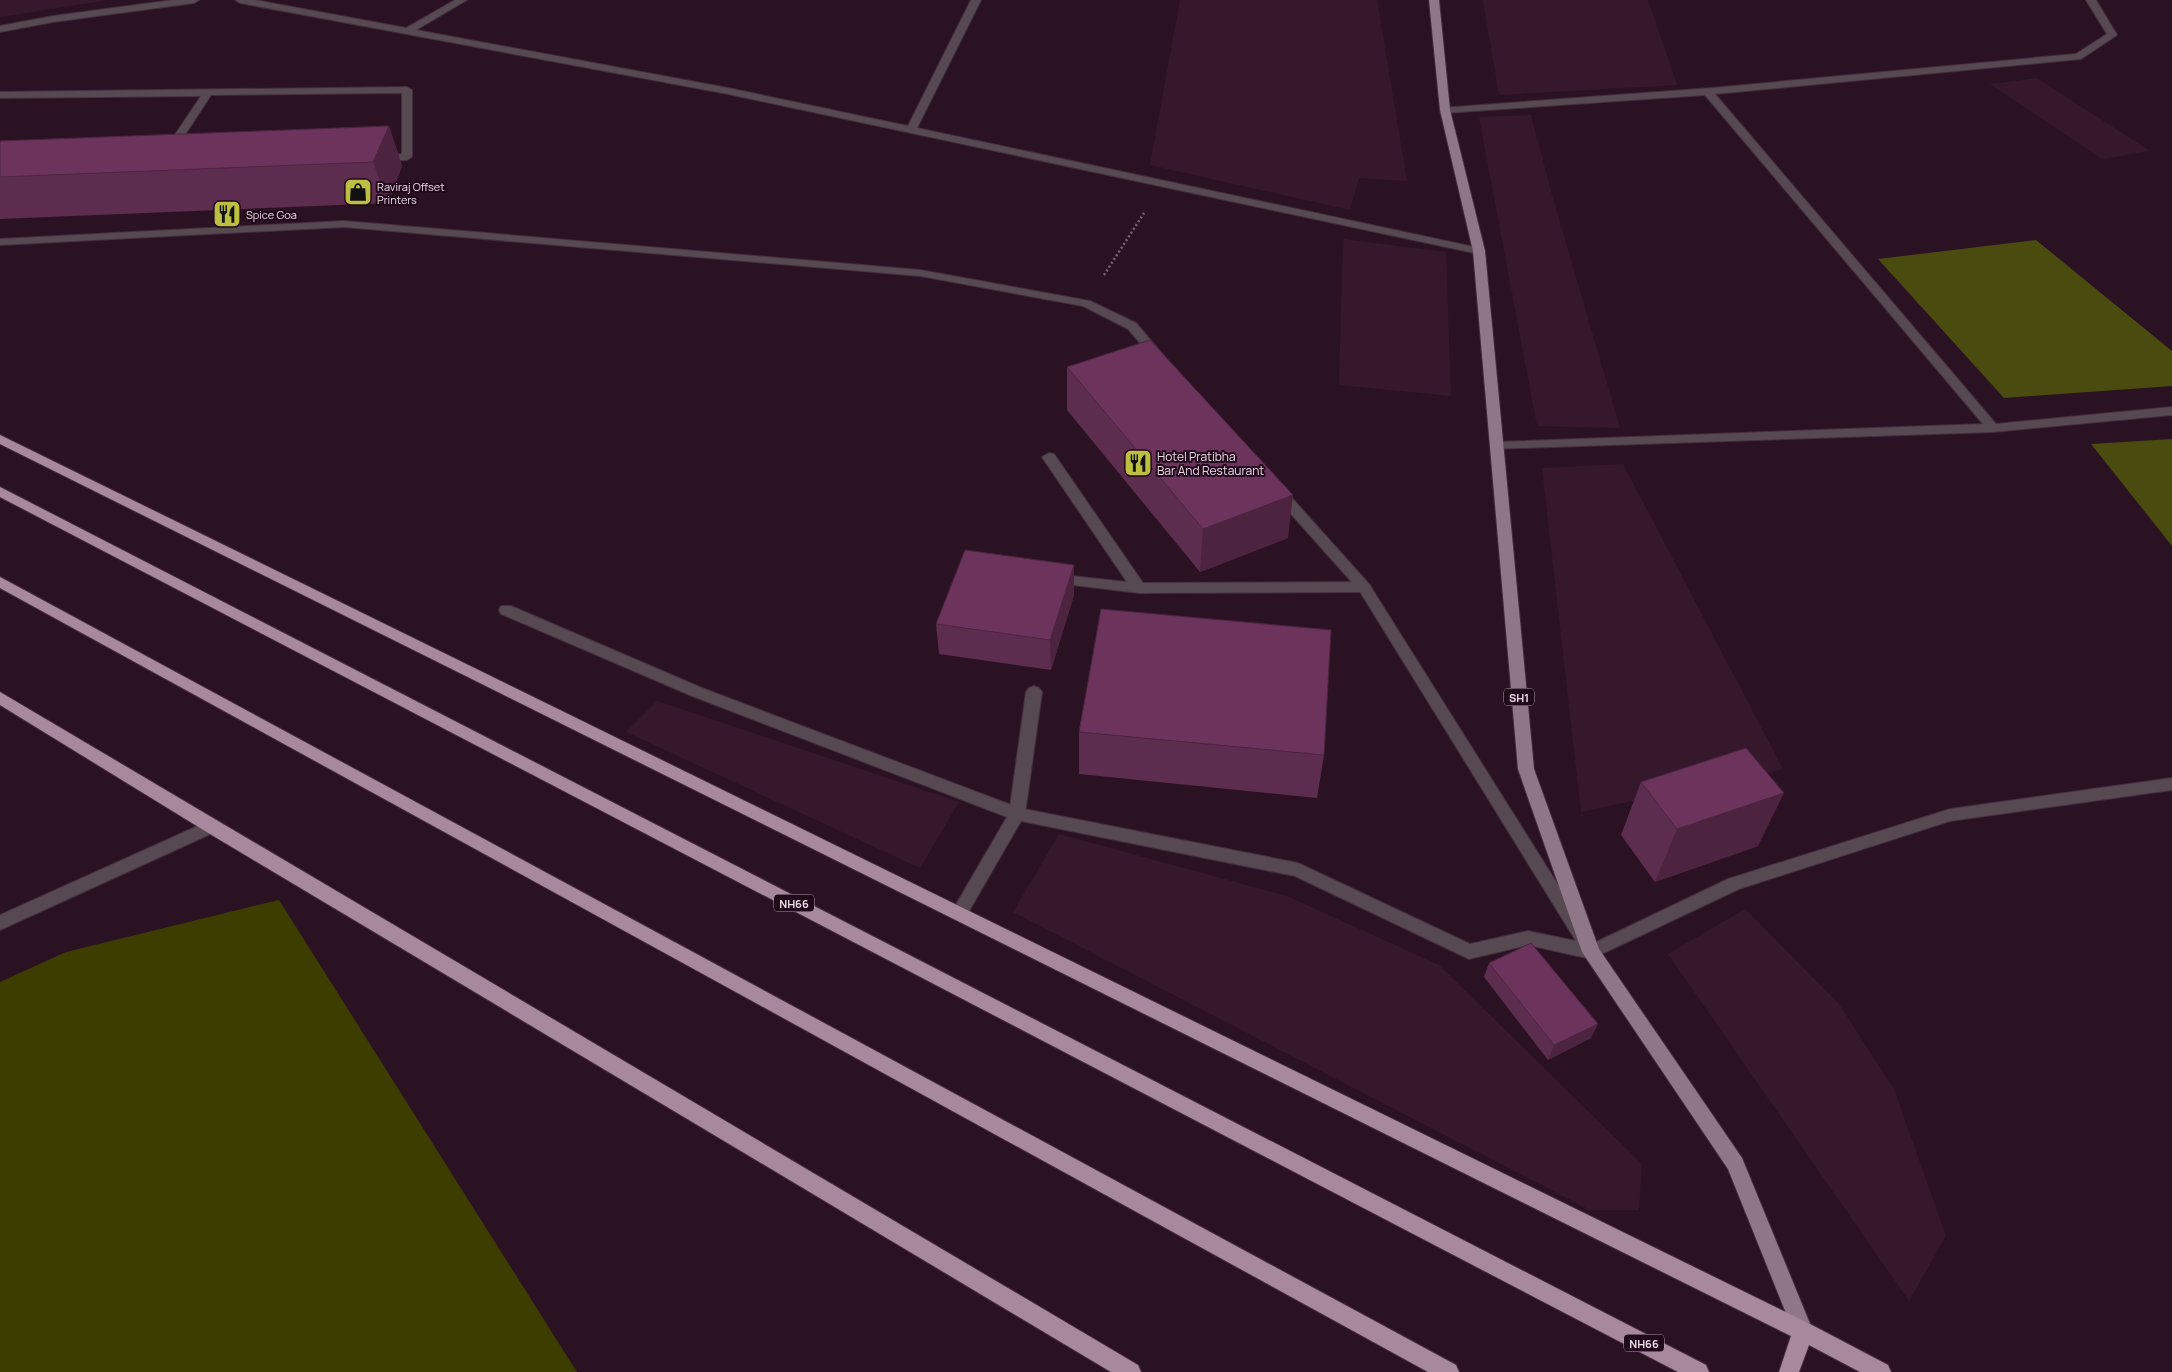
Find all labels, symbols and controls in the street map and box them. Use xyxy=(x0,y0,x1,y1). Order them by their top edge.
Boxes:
shop icon: Raviraj Offset Printers xyxy=(343,177,373,207)
place label: Raviraj Offset Printers xyxy=(377,179,445,207)
restaurant icon: Spice Goa xyxy=(212,199,242,229)
place label: Spice Goa xyxy=(246,207,297,222)
restaurant icon: Hotel Pratibha Bar And Restaurant xyxy=(1123,448,1153,478)
place label: Hotel Pratibha Bar And Restaurant xyxy=(1157,448,1264,479)
road number: SH1 xyxy=(1504,689,1534,706)
road number: NH66 xyxy=(774,894,814,911)
road number: NH66 xyxy=(1624,1335,1664,1352)

